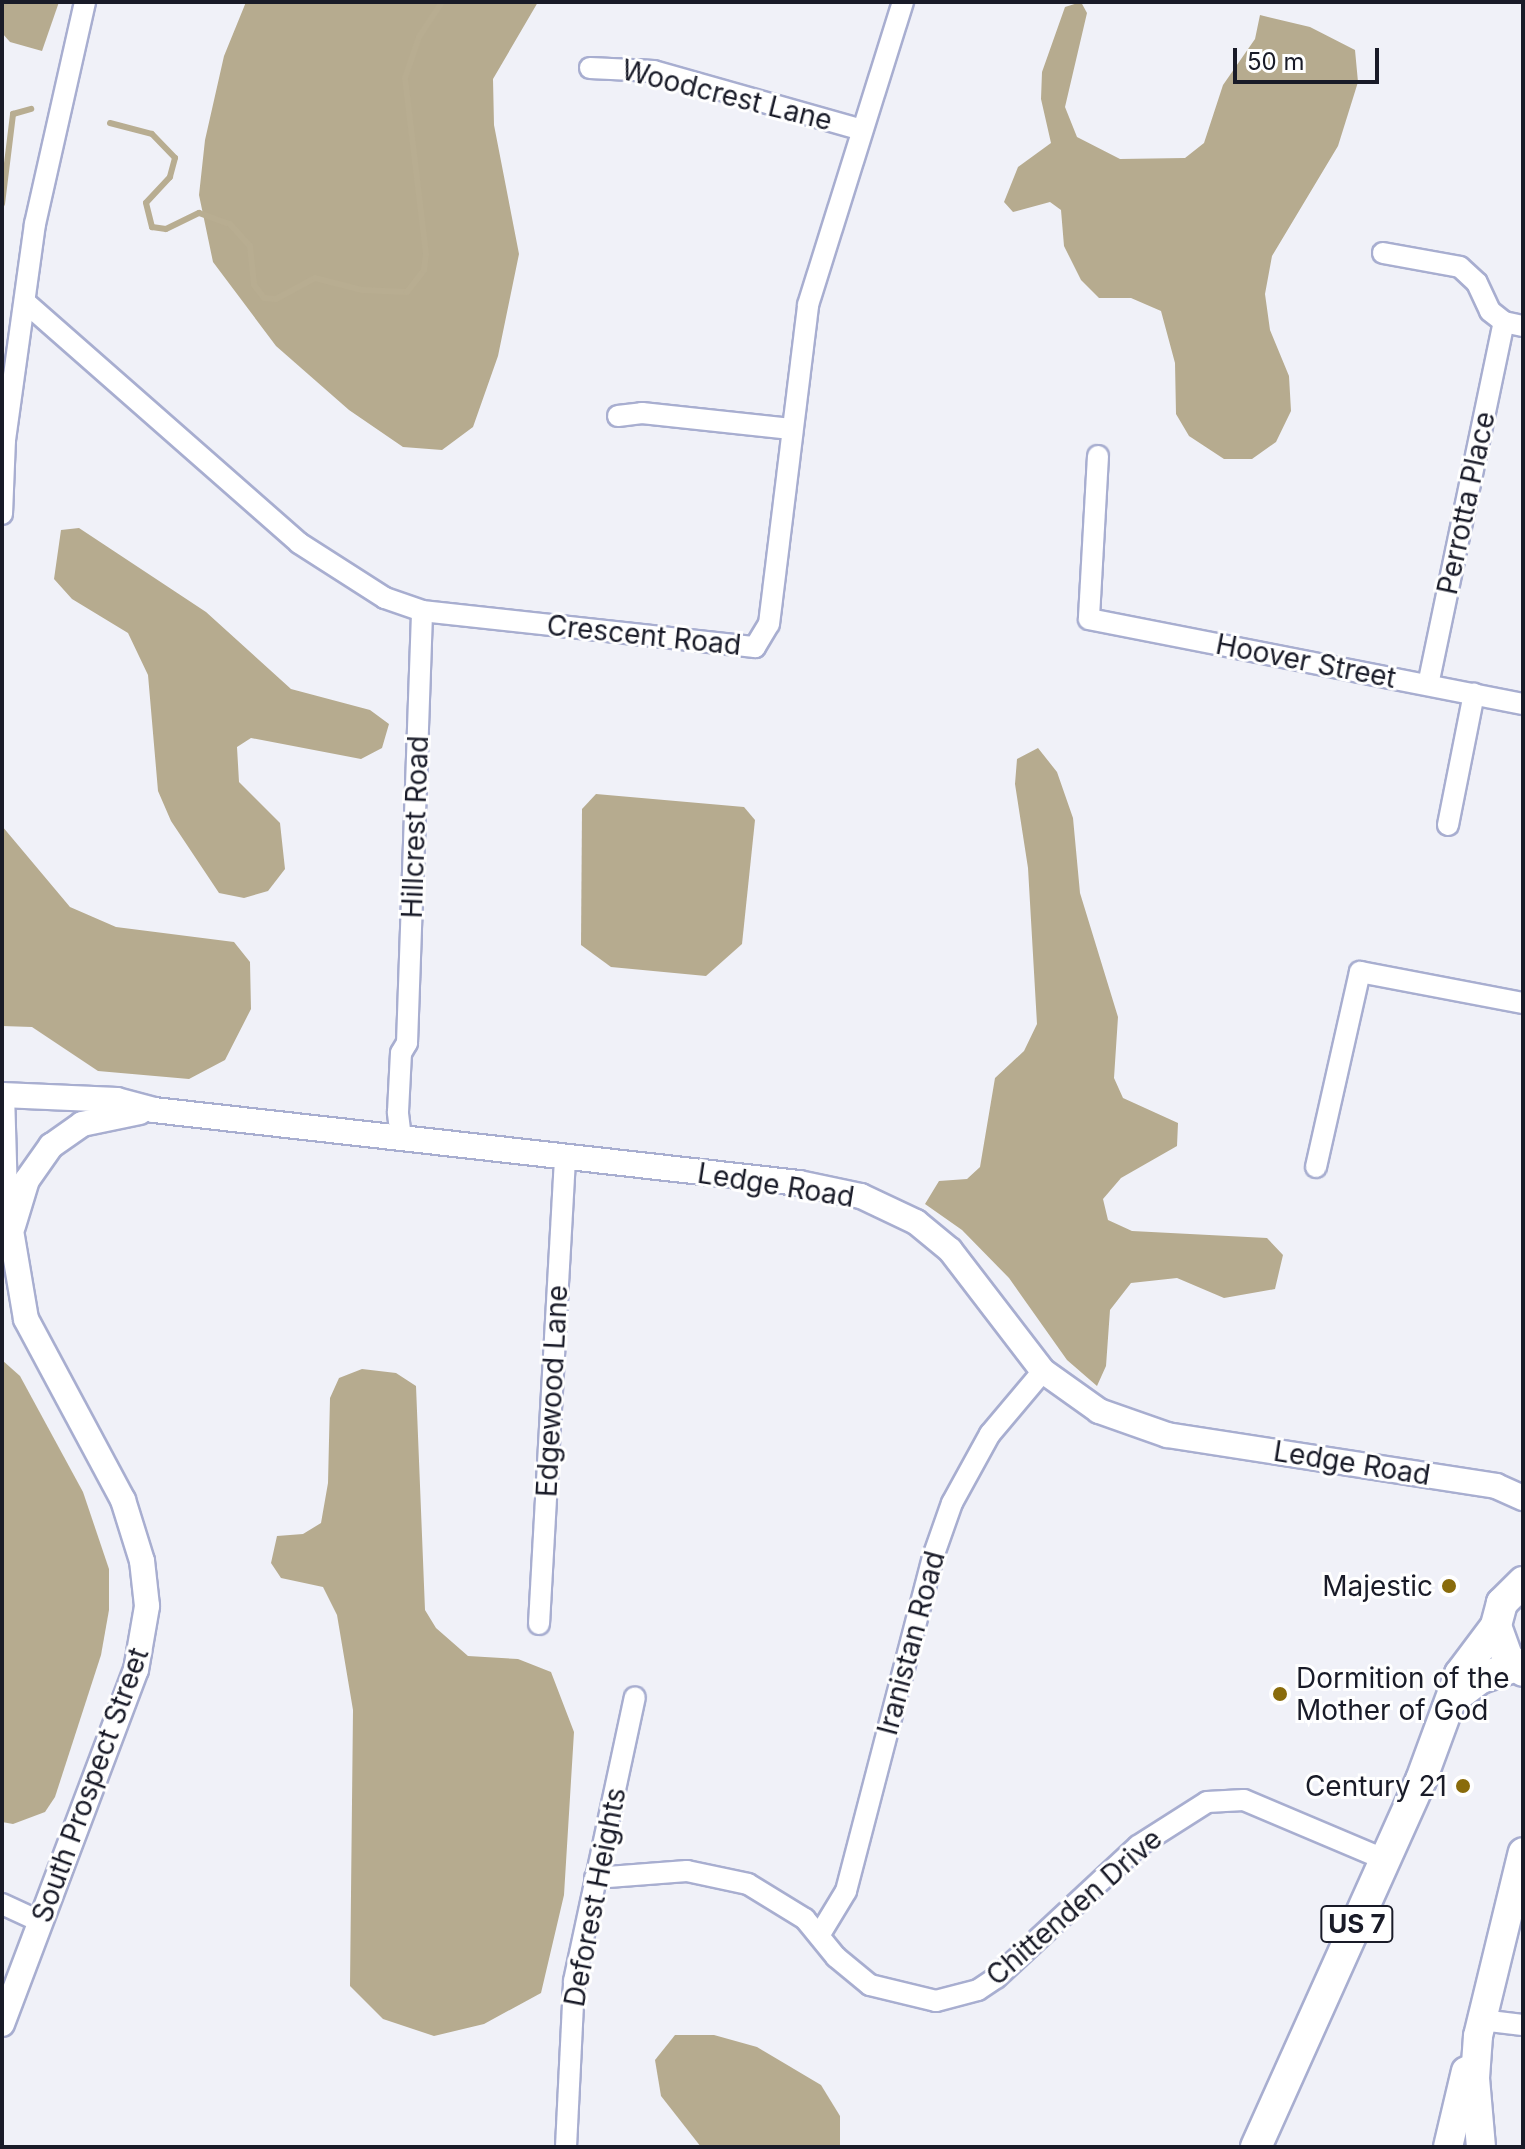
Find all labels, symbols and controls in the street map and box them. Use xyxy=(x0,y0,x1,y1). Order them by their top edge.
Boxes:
scale bar xyxy=(1237,32,1383,82)
text: 50 m xyxy=(1247,47,1305,76)
street label: Woodcrest Lane xyxy=(618,53,836,137)
street label: Perrotta Place xyxy=(1430,409,1502,597)
street label: Crescent Road xyxy=(545,608,743,662)
street label: Hoover Street xyxy=(1213,627,1399,695)
street label: Hillcrest Road xyxy=(395,735,435,919)
street label: Ledge Road xyxy=(695,1156,857,1214)
street label: Edgewood Lane xyxy=(530,1284,574,1498)
street label: Ledge Road xyxy=(1271,1434,1433,1492)
street label: Iranistan Road xyxy=(870,1547,952,1739)
place label: Majestic xyxy=(1322,1569,1433,1603)
marker: Majestic xyxy=(1440,1577,1458,1595)
street label: South Prospect Street xyxy=(25,1643,155,1927)
place label: Dormition of the Mother of God xyxy=(1296,1661,1510,1727)
marker: Dormition of the Mother of God xyxy=(1271,1685,1289,1703)
place label: Century 21 xyxy=(1305,1769,1447,1803)
marker: Century 21 xyxy=(1454,1777,1472,1795)
street label: Deforest Heights xyxy=(557,1785,633,2009)
street label: Chittenden Drive xyxy=(979,1822,1169,1992)
road number: US 7 xyxy=(1319,1902,1395,1946)

